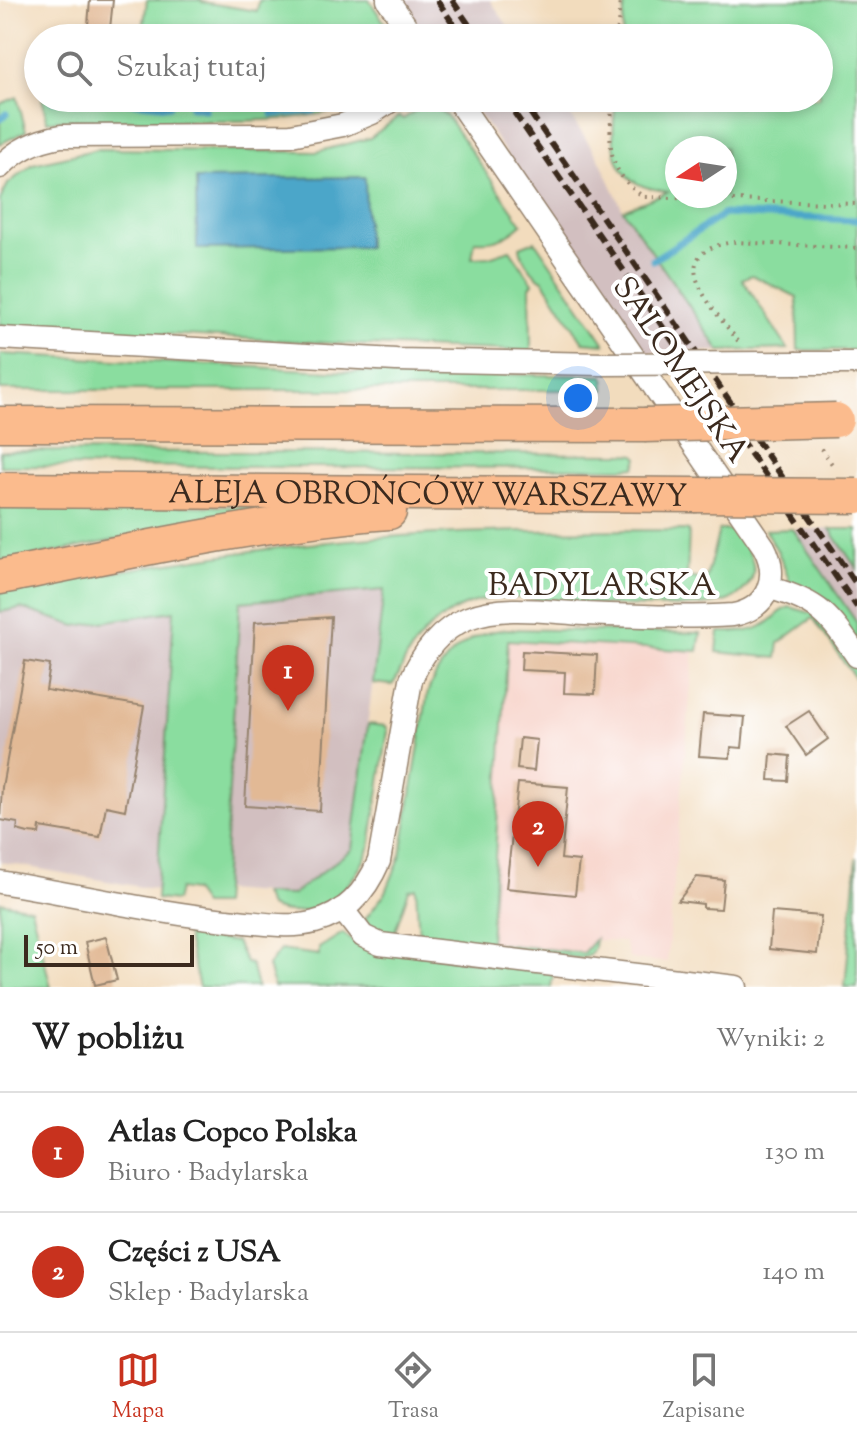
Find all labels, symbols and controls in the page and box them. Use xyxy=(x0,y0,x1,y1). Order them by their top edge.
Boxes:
search box xyxy=(24,24,833,112)
icon: search xyxy=(52,46,96,90)
text: Szukaj tutaj xyxy=(116,47,267,90)
north arrow xyxy=(665,136,737,208)
street label: SALOMEJSKA xyxy=(600,268,759,473)
your location xyxy=(558,378,598,418)
street label: ALEJA OBROŃCÓW WARSZAWY xyxy=(168,471,688,521)
street label: BADYLARSKA xyxy=(488,564,716,610)
pin: 1 xyxy=(262,645,314,711)
pin: 2 xyxy=(512,801,564,867)
scale bar xyxy=(24,931,194,967)
text: 50 m xyxy=(36,933,78,965)
text: W pobliżu xyxy=(32,1015,184,1064)
text: Wyniki: 2 xyxy=(716,1021,825,1058)
text: Atlas Copco Polska xyxy=(108,1112,357,1155)
text: 1 xyxy=(54,1134,62,1171)
text: 130 m xyxy=(765,1134,825,1171)
text: Biuro · Badylarska xyxy=(108,1155,308,1192)
text: Części z USA xyxy=(108,1232,281,1275)
text: 2 xyxy=(52,1254,64,1291)
text: 140 m xyxy=(762,1254,825,1291)
text: Sklep · Badylarska xyxy=(108,1275,309,1312)
tab: Mapa xyxy=(112,1348,164,1428)
tab: Trasa xyxy=(388,1348,439,1428)
tab: Zapisane xyxy=(663,1348,745,1428)

